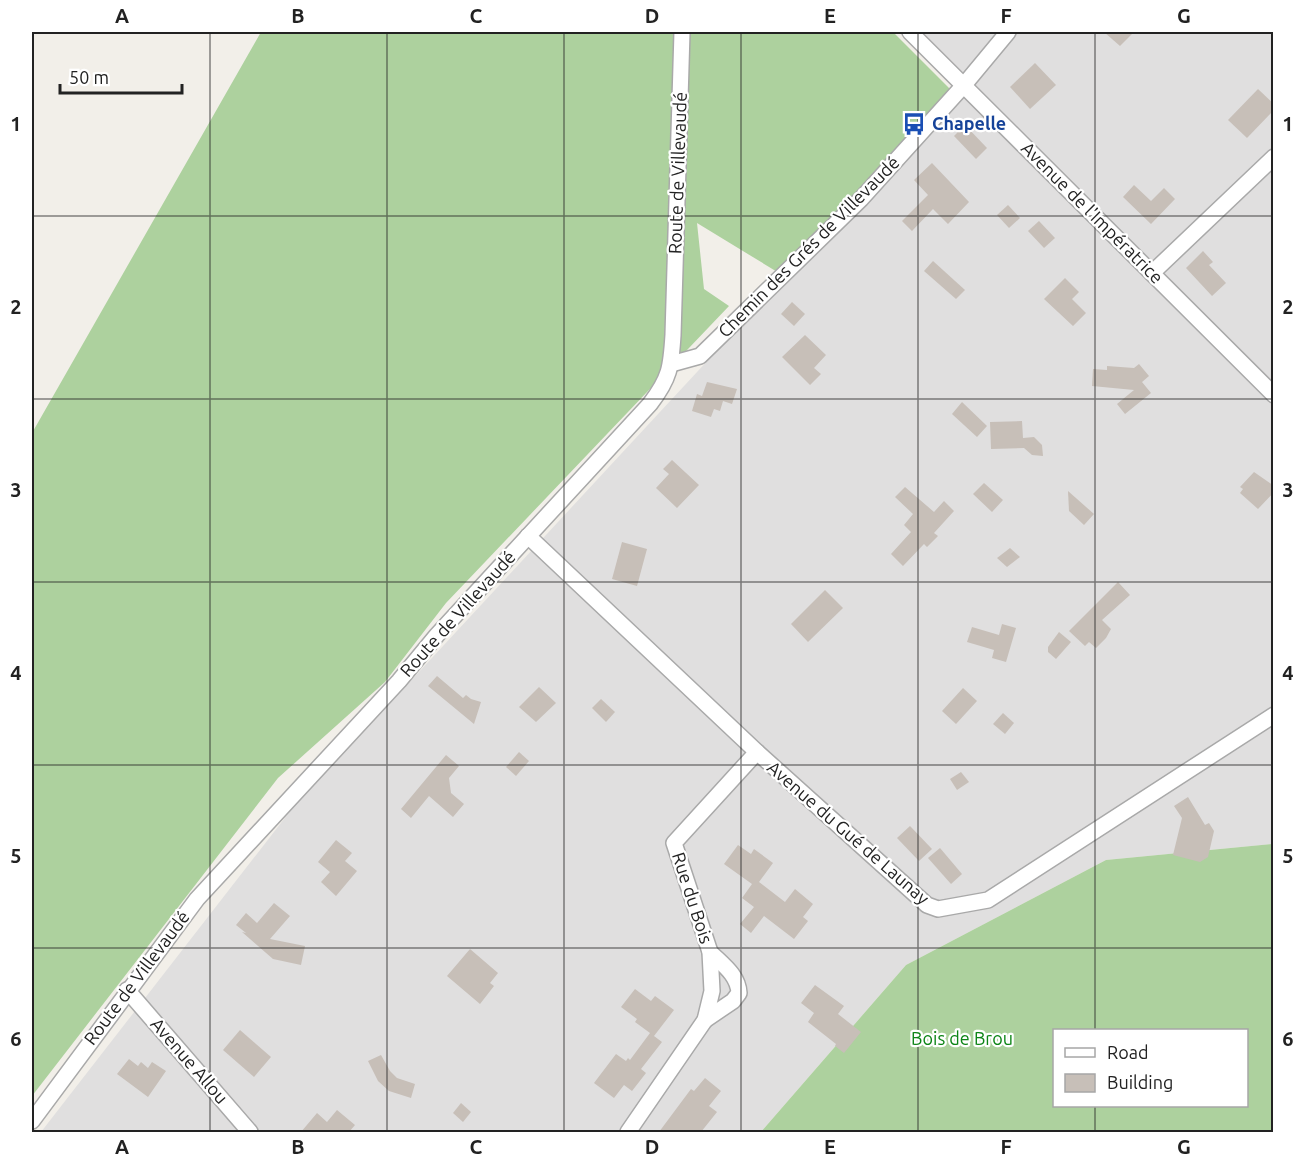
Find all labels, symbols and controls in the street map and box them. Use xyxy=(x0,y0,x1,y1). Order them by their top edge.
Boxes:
text: A xyxy=(115,4,129,27)
text: B xyxy=(291,4,305,27)
text: C xyxy=(470,4,483,27)
text: D xyxy=(645,4,659,27)
text: E xyxy=(824,4,836,27)
text: F xyxy=(1000,4,1012,27)
text: G xyxy=(1177,4,1191,27)
scale bar xyxy=(60,57,182,95)
text: 50 m xyxy=(69,67,109,87)
street label: Route de Villevaudé xyxy=(664,92,690,254)
bus stop icon: Chapelle xyxy=(901,111,927,137)
text: 1 xyxy=(10,112,22,135)
text: 1 xyxy=(1282,112,1294,135)
place label: Chapelle xyxy=(932,113,1006,133)
street label: Avenue de l'Impératrice xyxy=(1018,137,1168,287)
street label: Chemin des Grés de Villevaudé xyxy=(714,152,903,341)
text: 2 xyxy=(10,295,22,318)
text: 2 xyxy=(1282,295,1294,318)
text: 3 xyxy=(10,478,22,501)
text: 3 xyxy=(1282,478,1294,501)
street label: Route de Villevaudé xyxy=(396,546,519,680)
text: 4 xyxy=(10,661,22,684)
text: 4 xyxy=(1282,661,1294,684)
street label: Avenue du Gué de Launay xyxy=(764,757,934,908)
text: 5 xyxy=(10,844,22,867)
text: 5 xyxy=(1282,844,1294,867)
street label: Rue du Bois xyxy=(669,850,717,946)
street label: Route de Villevaudé xyxy=(79,907,193,1048)
street label: Avenue Allou xyxy=(147,1014,232,1107)
text: 6 xyxy=(10,1027,22,1050)
text: 6 xyxy=(1282,1027,1294,1050)
park label: Bois de Brou xyxy=(911,1028,1013,1048)
legend xyxy=(1053,1029,1248,1107)
text: Road xyxy=(1107,1042,1149,1062)
text: Building xyxy=(1107,1072,1173,1092)
text: A xyxy=(115,1135,129,1158)
text: B xyxy=(291,1135,305,1158)
text: C xyxy=(470,1135,483,1158)
text: D xyxy=(645,1135,659,1158)
text: E xyxy=(824,1135,836,1158)
text: F xyxy=(1000,1135,1012,1158)
text: G xyxy=(1177,1135,1191,1158)

